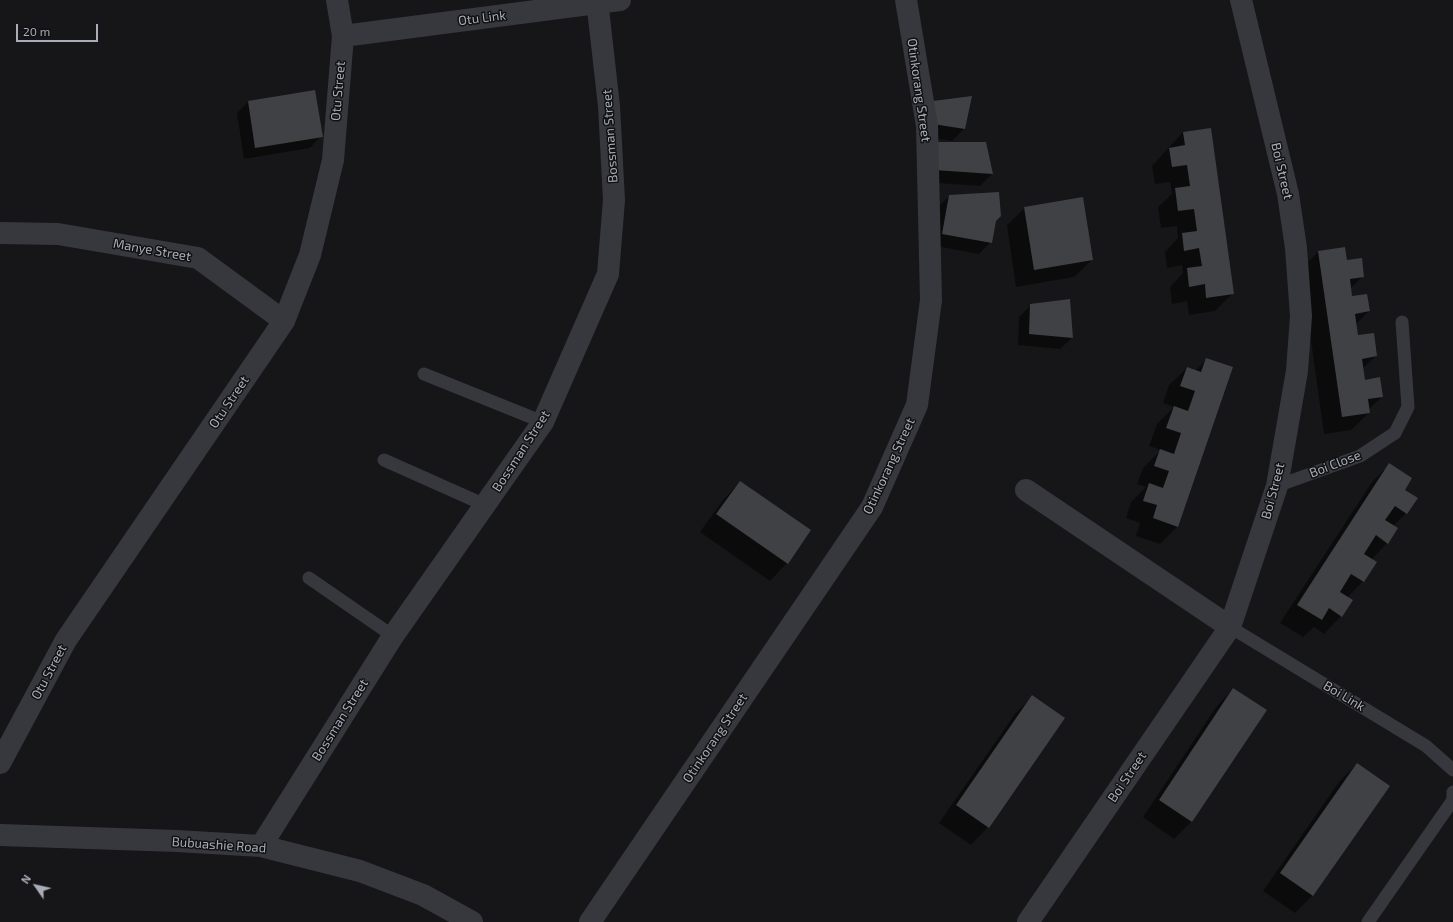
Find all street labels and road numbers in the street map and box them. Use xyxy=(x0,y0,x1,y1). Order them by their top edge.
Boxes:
street label: Otu Link xyxy=(457,7,507,29)
street label: Otinkorang Street xyxy=(904,37,934,143)
street label: Otu Street xyxy=(328,60,348,122)
street label: Bossman Street xyxy=(599,89,621,183)
street label: Boi Street xyxy=(1268,141,1296,201)
street label: Manye Street xyxy=(112,235,192,265)
street label: Otu Street xyxy=(206,373,252,431)
street label: Bossman Street xyxy=(489,407,553,495)
street label: Otinkorang Street xyxy=(860,415,918,517)
street label: Boi Close xyxy=(1307,447,1363,481)
street label: Boi Street xyxy=(1258,461,1288,521)
street label: Otu Street xyxy=(28,642,70,702)
street label: Bossman Street xyxy=(309,676,371,764)
street label: Boi Link xyxy=(1320,678,1368,714)
street label: Otinkorang Street xyxy=(679,690,751,786)
street label: Boi Street xyxy=(1104,749,1150,805)
street label: Bubuashie Road xyxy=(171,834,267,856)

